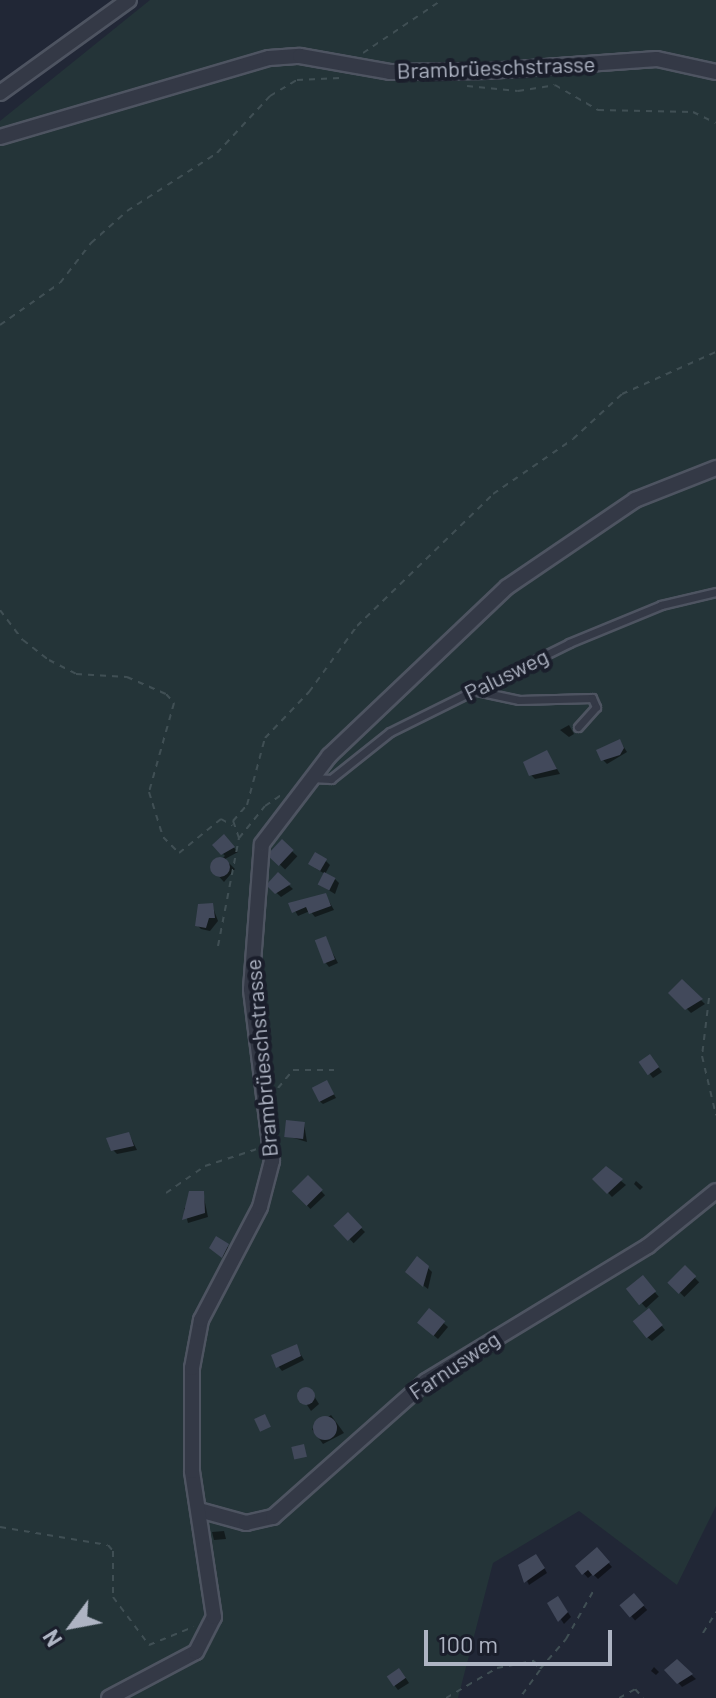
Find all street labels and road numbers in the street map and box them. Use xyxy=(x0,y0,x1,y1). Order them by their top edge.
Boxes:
street label: Brambrüeschstrasse xyxy=(396,50,596,84)
street label: Palusweg xyxy=(460,642,552,706)
street label: Brambrüeschstrasse xyxy=(239,958,283,1158)
street label: Farnusweg xyxy=(404,1325,504,1405)

